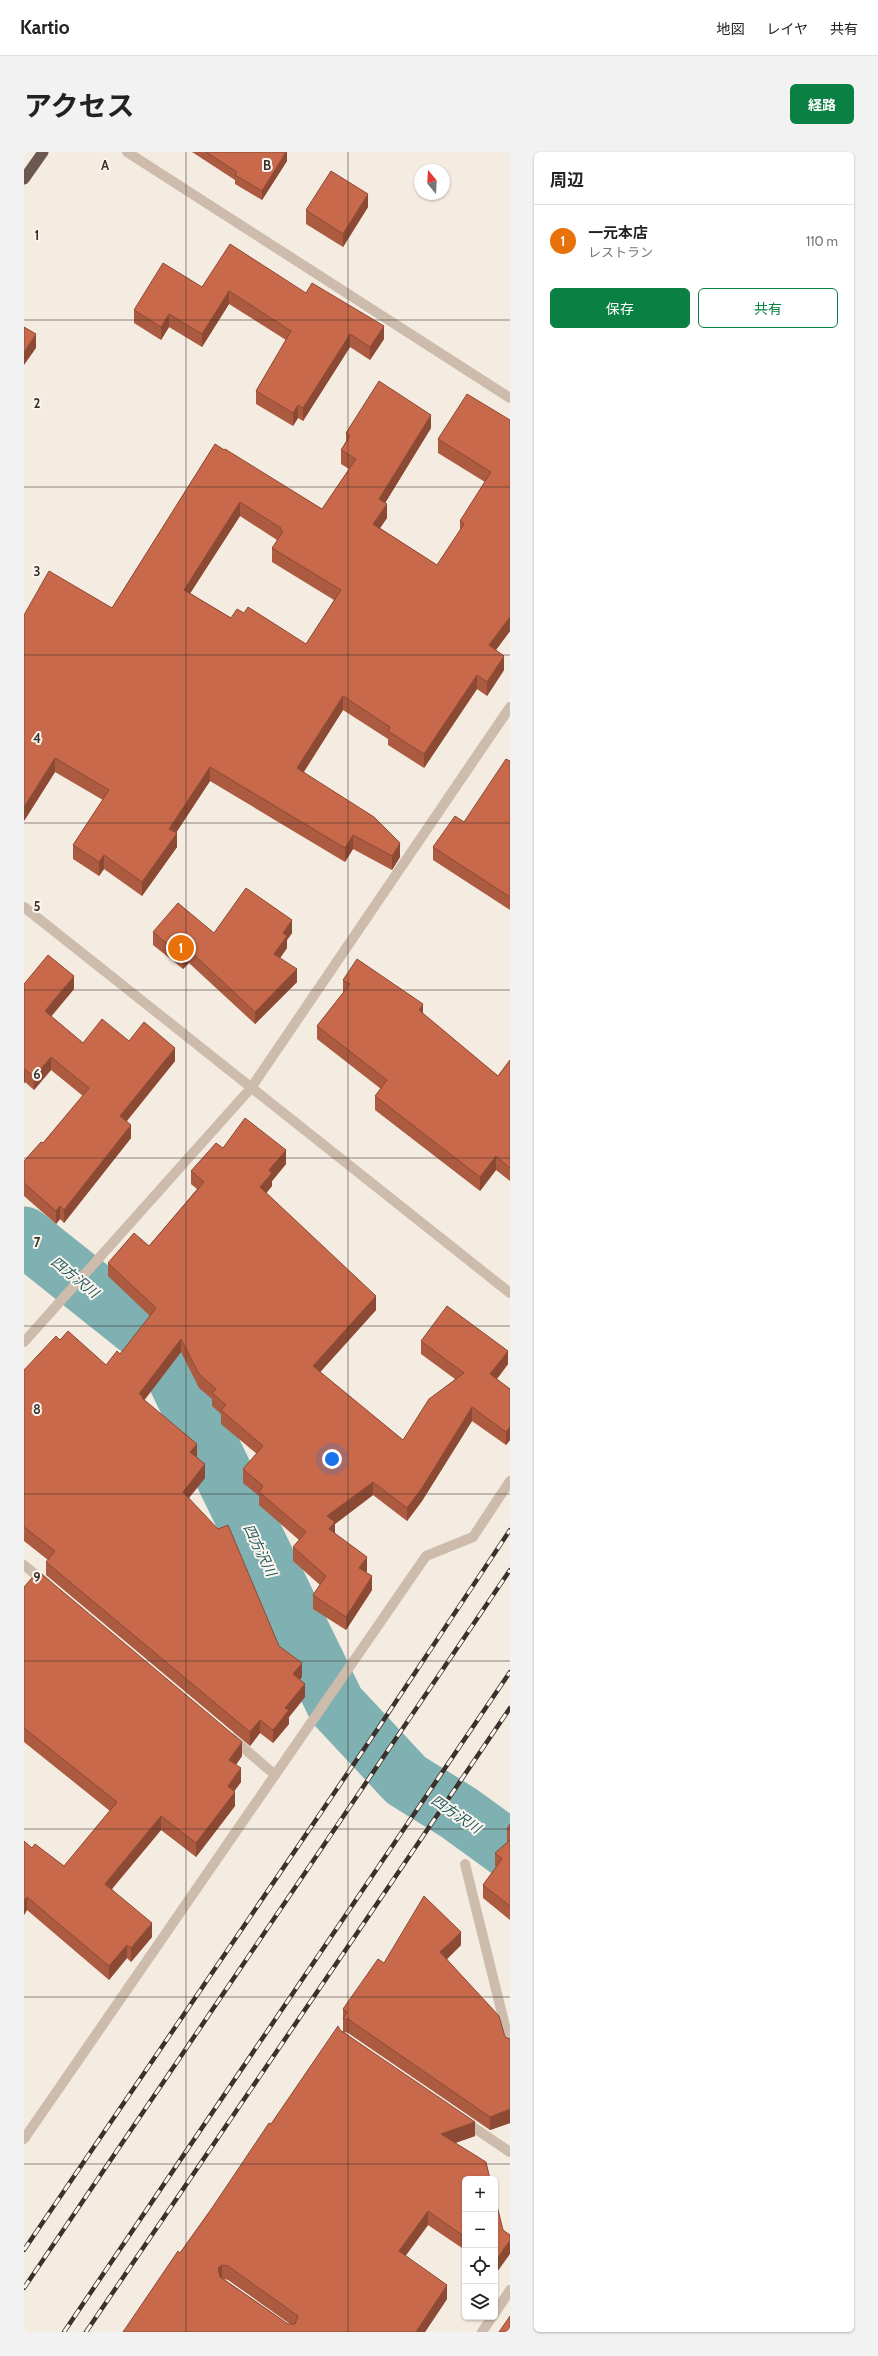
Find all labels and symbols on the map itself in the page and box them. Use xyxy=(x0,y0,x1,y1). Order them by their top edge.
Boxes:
text: A xyxy=(101,157,110,173)
text: B xyxy=(263,157,271,173)
north arrow xyxy=(414,164,450,200)
text: 1 xyxy=(35,227,39,243)
text: 2 xyxy=(34,395,41,411)
text: 3 xyxy=(33,563,41,579)
text: 4 xyxy=(33,730,41,746)
text: 5 xyxy=(34,898,41,914)
pin: 1 xyxy=(168,933,194,963)
text: 6 xyxy=(33,1066,41,1082)
text: 7 xyxy=(34,1234,41,1250)
water label: 四方沢川 xyxy=(48,1252,104,1303)
text: 8 xyxy=(33,1401,41,1417)
your location xyxy=(322,1449,342,1469)
water label: 四方沢川 xyxy=(240,1521,281,1581)
text: 9 xyxy=(33,1569,41,1585)
water label: 四方沢川 xyxy=(428,1791,486,1838)

